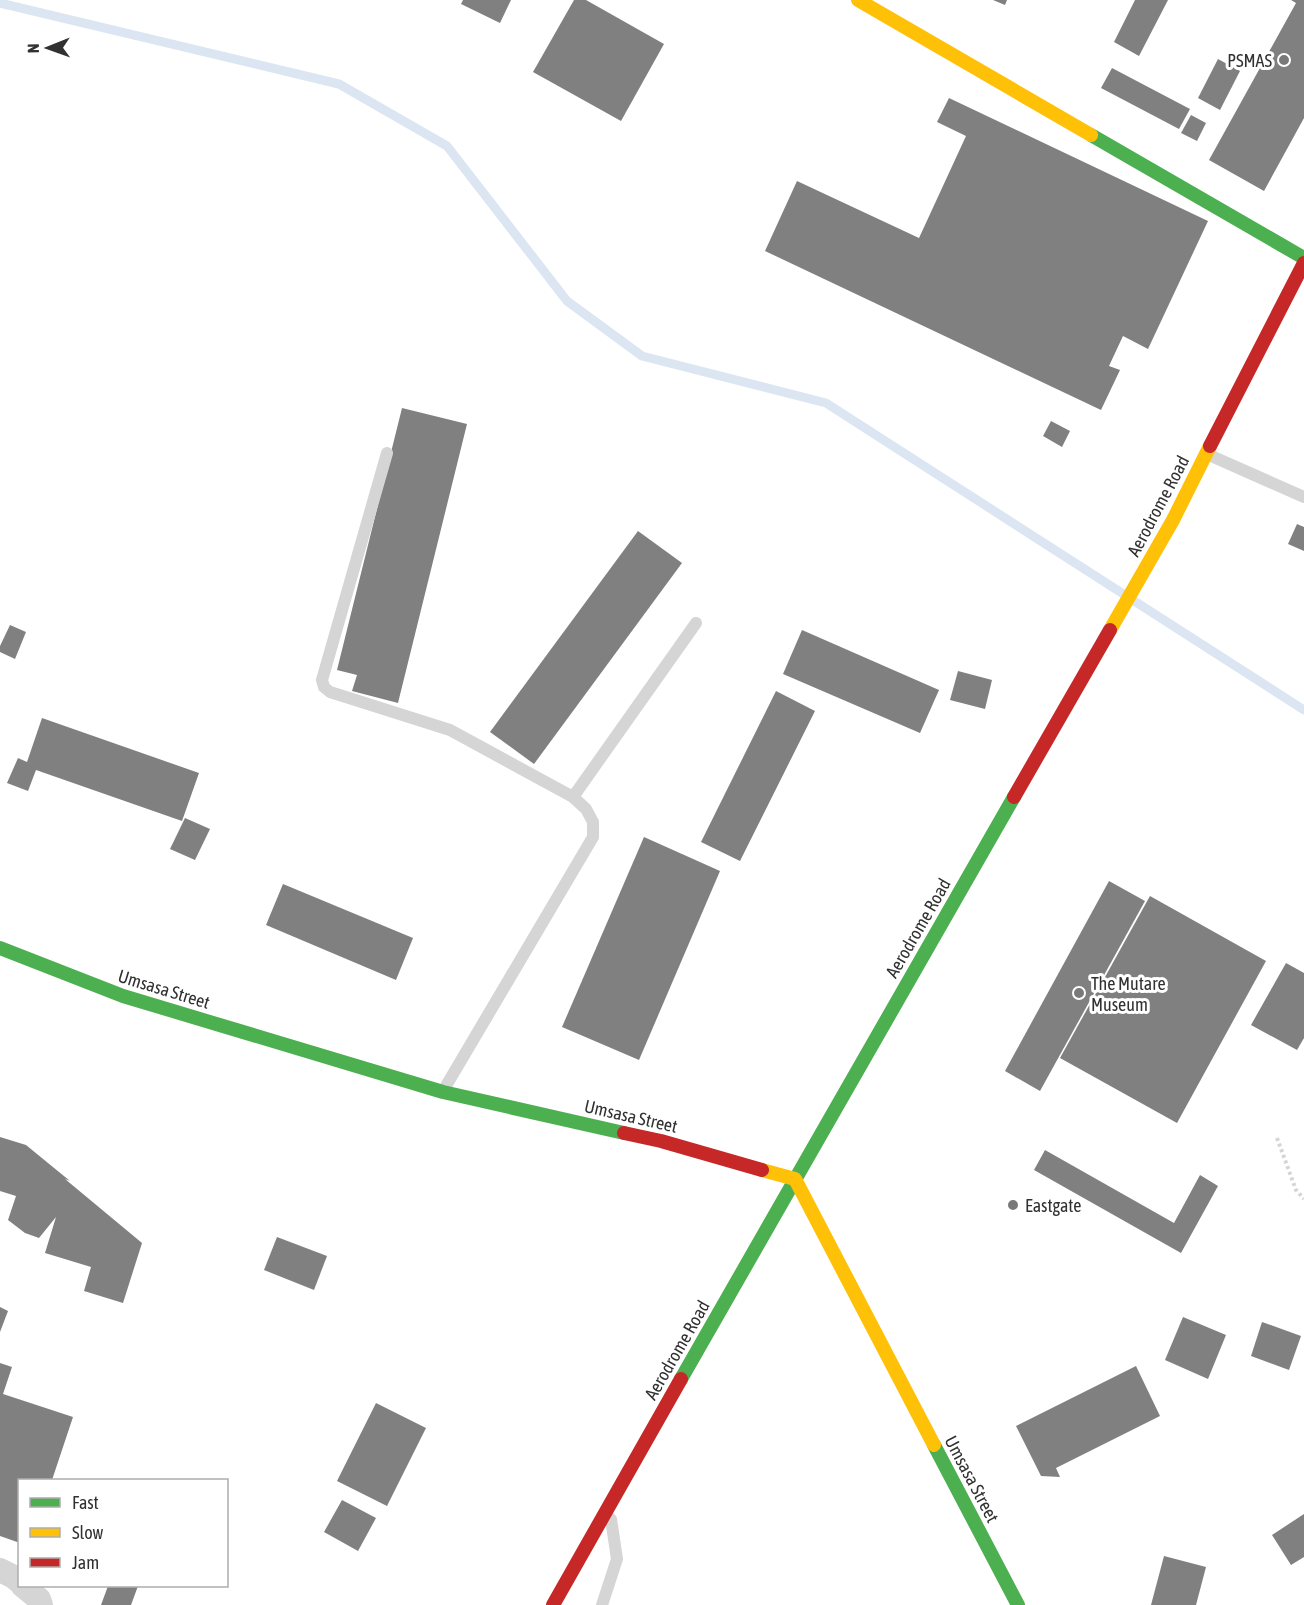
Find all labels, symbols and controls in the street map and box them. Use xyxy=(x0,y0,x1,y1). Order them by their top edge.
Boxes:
north arrow xyxy=(18,18,78,78)
text: N xyxy=(24,43,42,53)
place label: PSMAS xyxy=(1227,50,1272,71)
marker: PSMAS xyxy=(1277,53,1291,67)
street label: Aerodrome Road xyxy=(1123,452,1193,560)
street label: Aerodrome Road xyxy=(881,875,955,981)
street label: Umsasa Street xyxy=(116,965,212,1013)
place label: The Mutare Museum xyxy=(1091,973,1166,1015)
marker: The Mutare Museum xyxy=(1072,986,1086,1000)
street label: Umsasa Street xyxy=(582,1095,680,1137)
place label: Eastgate xyxy=(1025,1195,1082,1216)
marker: Eastgate xyxy=(1006,1198,1020,1212)
street label: Aerodrome Road xyxy=(640,1297,714,1403)
street label: Umsasa Street xyxy=(940,1432,1004,1526)
legend xyxy=(18,1479,228,1587)
text: Fast xyxy=(72,1492,99,1513)
text: Slow xyxy=(72,1522,103,1543)
text: Jam xyxy=(72,1552,99,1573)

